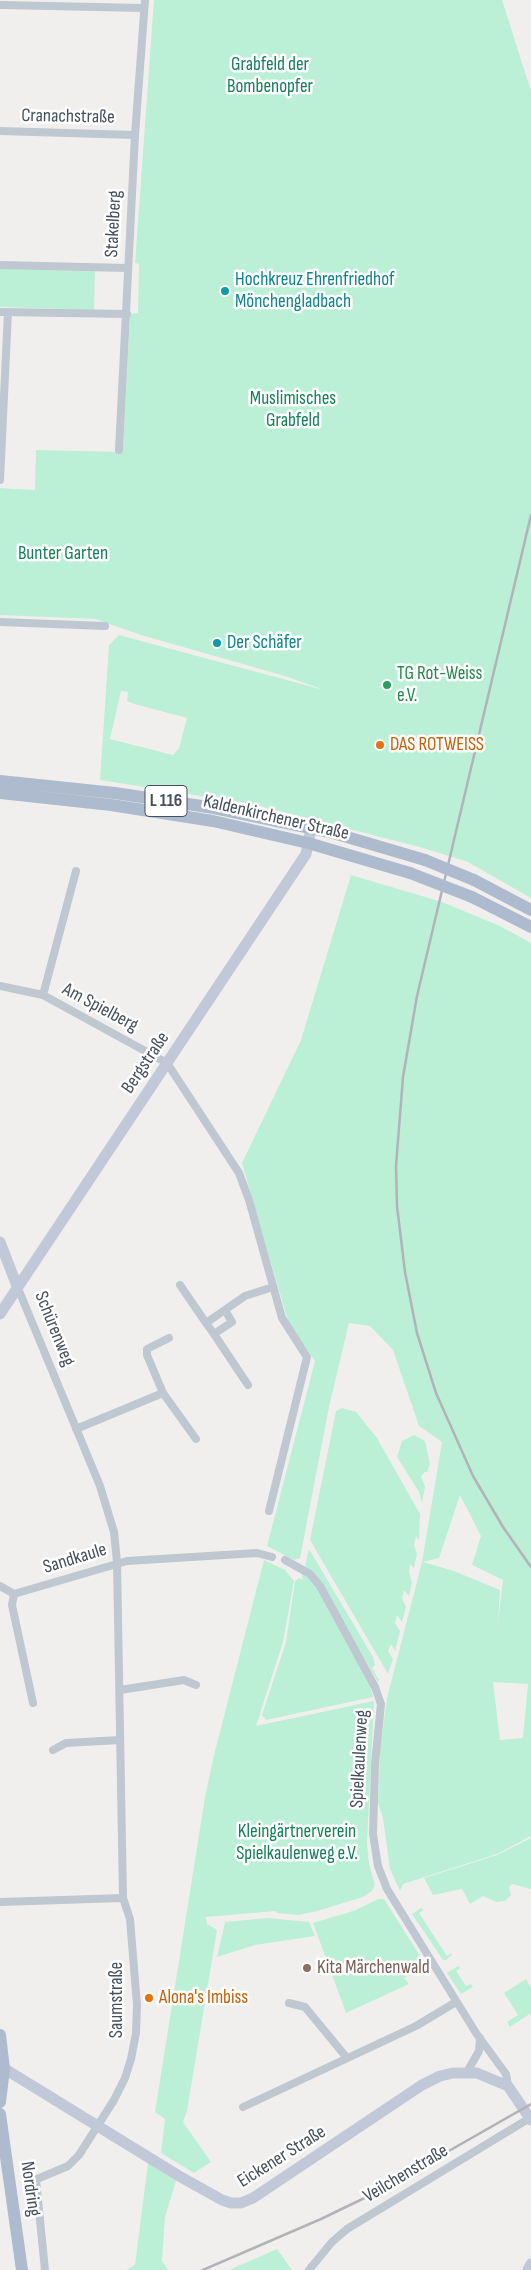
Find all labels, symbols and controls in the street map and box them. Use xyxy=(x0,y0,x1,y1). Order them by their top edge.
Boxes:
park label: Grabfeld der Bombenopfer xyxy=(227,54,313,98)
street label: Cranachstraße xyxy=(21,105,115,129)
street label: Stakelberg xyxy=(101,190,127,258)
place label: Hochkreuz Ehrenfriedhof Mönchengladbach xyxy=(235,269,394,313)
marker: Hochkreuz Ehrenfriedhof Mönchengladbach xyxy=(219,285,231,297)
park label: Muslimisches Grabfeld xyxy=(250,388,336,432)
park label: Bunter Garten xyxy=(18,543,108,565)
place label: Der Schäfer xyxy=(227,632,302,654)
marker: Der Schäfer xyxy=(211,637,223,649)
place label: TG Rot-Weiss e.V. xyxy=(397,663,482,707)
marker: TG Rot-Weiss e.V. xyxy=(381,679,393,691)
place label: DAS ROTWEISS xyxy=(390,734,484,756)
marker: DAS ROTWEISS xyxy=(374,739,386,751)
road number: L 116 xyxy=(145,786,187,816)
street label: Kaldenkirchener Straße xyxy=(201,790,351,846)
street label: Am Spielberg xyxy=(58,979,142,1037)
street label: Bergstraße xyxy=(117,1028,175,1098)
street label: Schürenweg xyxy=(29,1288,79,1370)
street label: Sandkaule xyxy=(40,1539,110,1579)
street label: Spielkaulenweg xyxy=(346,1709,374,1809)
park label: Kleingärtnerverein Spielkaulenweg e.V. xyxy=(236,1821,358,1865)
place label: Kita Märchenwald xyxy=(317,1957,430,1979)
street label: Saumstraße xyxy=(106,1962,128,2038)
marker: Kita Märchenwald xyxy=(301,1962,313,1974)
place label: Alona's Imbiss xyxy=(159,1987,248,2009)
marker: Alona's Imbiss xyxy=(143,1992,155,2004)
street label: Eickener Straße xyxy=(234,2121,330,2193)
street label: Veilchenstraße xyxy=(359,2140,453,2208)
street label: Nordring xyxy=(15,2160,45,2218)

